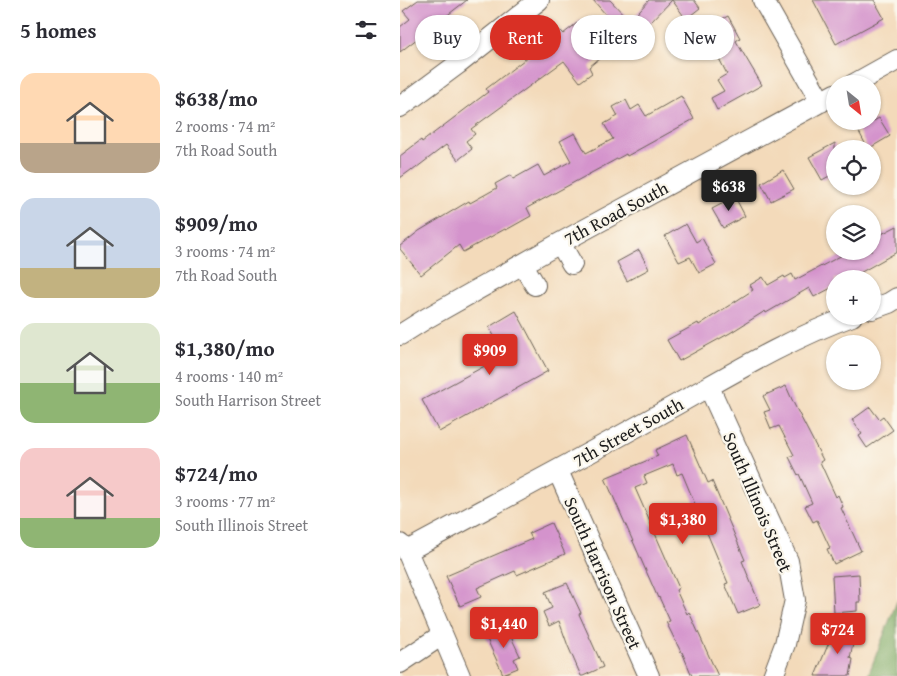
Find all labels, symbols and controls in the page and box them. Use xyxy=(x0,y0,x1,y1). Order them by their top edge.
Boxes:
text: 5 homes xyxy=(20,15,96,46)
chip: Buy xyxy=(415,15,480,60)
chip: Rent xyxy=(490,15,561,60)
chip: Filters xyxy=(571,15,655,60)
chip: New xyxy=(665,15,734,60)
icon: filters xyxy=(352,16,380,44)
north arrow xyxy=(826,75,881,130)
map controls xyxy=(826,75,881,390)
text: $638/mo xyxy=(175,83,258,114)
icon: home xyxy=(60,93,120,153)
text: 2 rooms · 74 m² xyxy=(175,114,275,138)
text: 7th Road South xyxy=(175,138,277,162)
button: locate xyxy=(826,140,881,195)
pin: $638 xyxy=(699,170,759,212)
street label: 7th Road South xyxy=(559,174,673,252)
text: $638 xyxy=(712,174,746,198)
button: layers xyxy=(826,205,881,260)
text: $909/mo xyxy=(175,208,258,239)
icon: home xyxy=(60,218,120,278)
text: 3 rooms · 74 m² xyxy=(175,239,275,263)
text: 7th Road South xyxy=(175,263,277,287)
button: + xyxy=(826,270,881,325)
text: $1,380/mo xyxy=(175,333,275,364)
pin: $909 xyxy=(460,334,520,376)
button: − xyxy=(826,335,881,390)
text: $909 xyxy=(473,338,507,362)
icon: home xyxy=(60,343,120,403)
text: 4 rooms · 140 m² xyxy=(175,364,283,388)
text: South Harrison Street xyxy=(175,388,321,412)
street label: 7th Street South xyxy=(568,390,688,474)
street label: South Illinois Street xyxy=(716,428,800,577)
text: $724/mo xyxy=(175,458,258,489)
icon: home xyxy=(60,468,120,528)
text: 3 rooms · 77 m² xyxy=(175,489,275,513)
street label: South Harrison Street xyxy=(557,492,649,654)
pin: $1,380 xyxy=(642,502,724,545)
text: $1,380 xyxy=(660,507,706,531)
text: South Illinois Street xyxy=(175,513,308,537)
pin: $1,440 xyxy=(463,606,545,649)
text: $1,440 xyxy=(481,611,527,635)
pin: $724 xyxy=(808,612,868,655)
text: $724 xyxy=(821,617,855,641)

